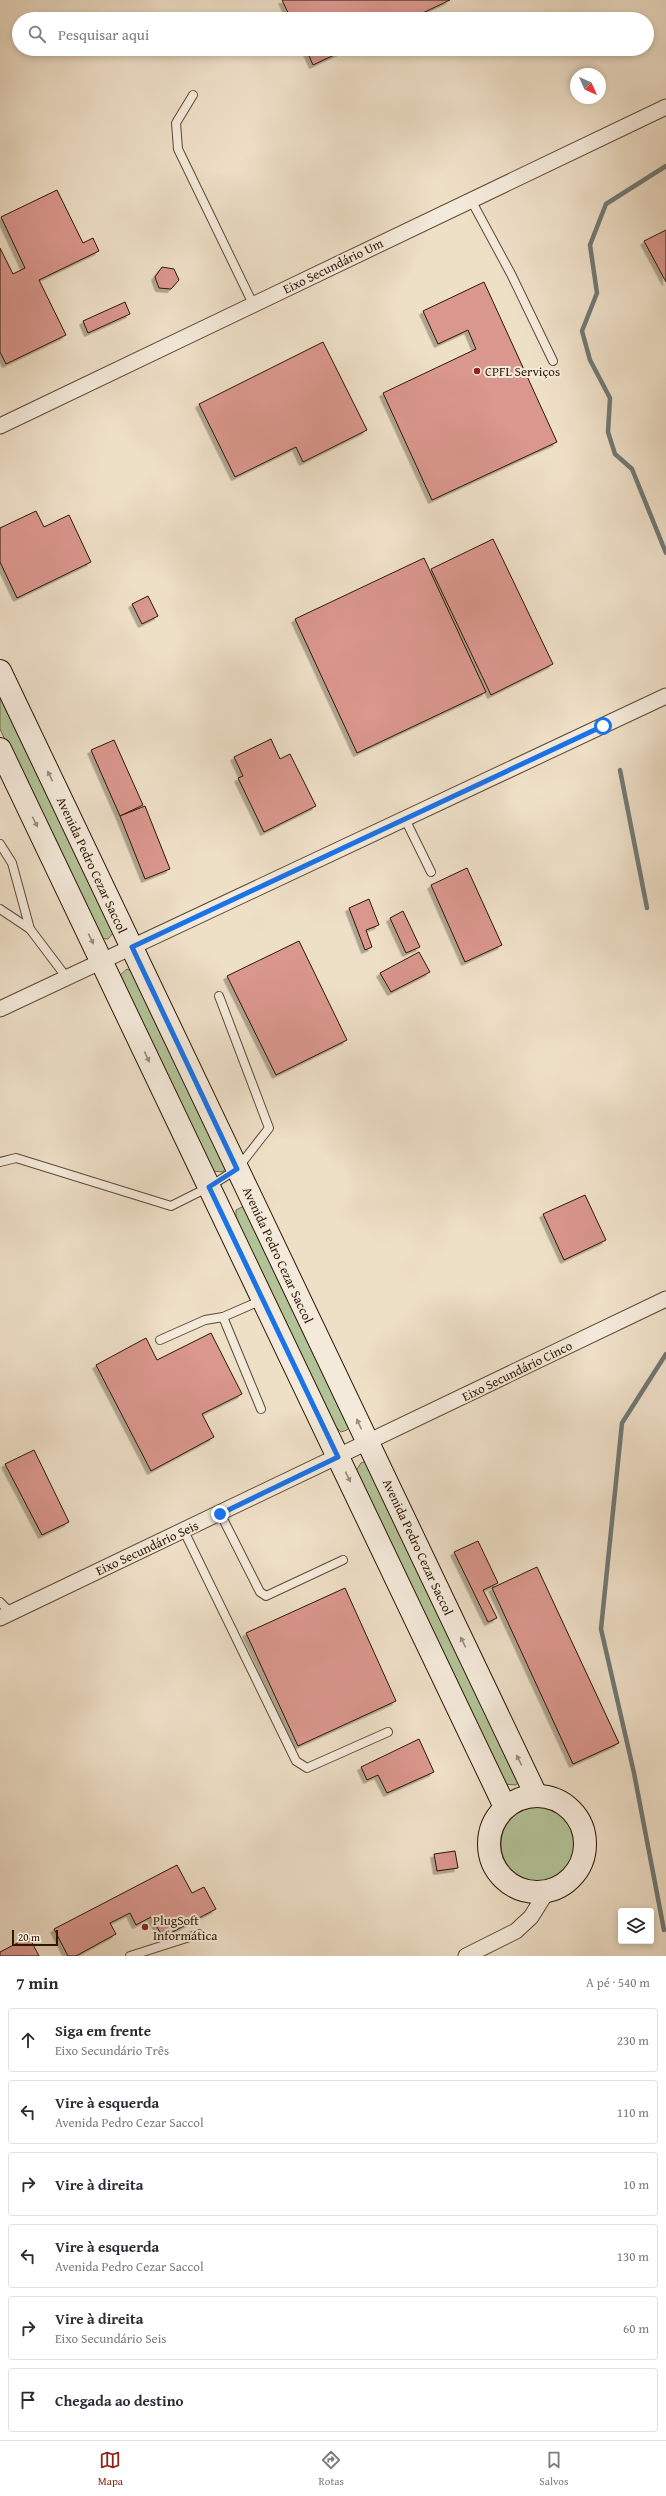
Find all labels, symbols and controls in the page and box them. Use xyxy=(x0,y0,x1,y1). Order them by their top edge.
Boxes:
search box xyxy=(12,12,654,56)
icon: search xyxy=(26,23,48,45)
text: Pesquisar aqui xyxy=(58,24,149,45)
north arrow xyxy=(570,68,606,104)
street label: Eixo Secundário Um xyxy=(280,233,387,299)
place label: CPFL Serviços xyxy=(485,362,560,381)
marker: CPFL Serviços xyxy=(472,366,482,376)
route start xyxy=(594,717,612,735)
one-way arrow xyxy=(47,770,53,781)
street label: Avenida Pedro Cezar Saccol xyxy=(52,794,132,937)
one-way arrow xyxy=(32,816,38,828)
one-way arrow xyxy=(88,933,94,945)
one-way arrow xyxy=(144,1051,150,1062)
street label: Avenida Pedro Cezar Saccol xyxy=(238,1184,318,1327)
street label: Eixo Secundário Cinco xyxy=(459,1336,576,1406)
one-way arrow xyxy=(356,1418,362,1429)
one-way arrow xyxy=(345,1471,351,1483)
street label: Avenida Pedro Cezar Saccol xyxy=(378,1476,458,1619)
route end xyxy=(211,1505,229,1523)
street label: Eixo Secundário Seis xyxy=(92,1516,202,1580)
one-way arrow xyxy=(460,1637,466,1648)
one-way arrow xyxy=(516,1754,522,1765)
map controls xyxy=(618,1908,654,1944)
button: layers xyxy=(618,1908,654,1944)
place label: PlugSoft Informática xyxy=(153,1911,218,1945)
marker: PlugSoft Informática xyxy=(140,1922,150,1932)
scale bar xyxy=(12,1928,58,1947)
text: 20 m xyxy=(18,1929,40,1945)
text: 7 min xyxy=(16,1970,58,1995)
text: A pé · 540 m xyxy=(586,1973,650,1992)
text: Siga em frente xyxy=(55,2020,151,2041)
icon: ahead xyxy=(17,2029,39,2051)
text: 230 m xyxy=(617,2031,649,2050)
text: Eixo Secundário Três xyxy=(55,2041,169,2060)
text: Vire à esquerda xyxy=(55,2092,159,2113)
icon: left xyxy=(17,2101,39,2123)
text: 110 m xyxy=(617,2103,649,2122)
text: Avenida Pedro Cezar Saccol xyxy=(55,2113,204,2132)
icon: right xyxy=(17,2173,39,2195)
text: Vire à direita xyxy=(55,2174,143,2195)
text: 10 m xyxy=(623,2175,649,2194)
text: Vire à esquerda xyxy=(55,2236,159,2257)
icon: left xyxy=(17,2245,39,2267)
text: 130 m xyxy=(617,2247,649,2266)
text: Avenida Pedro Cezar Saccol xyxy=(55,2257,204,2276)
text: Vire à direita xyxy=(55,2308,143,2329)
icon: right xyxy=(17,2317,39,2339)
text: 60 m xyxy=(623,2319,649,2338)
text: Eixo Secundário Seis xyxy=(55,2329,166,2348)
icon: arrive xyxy=(17,2389,39,2411)
text: Chegada ao destino xyxy=(55,2390,183,2411)
tab: Mapa xyxy=(98,2449,123,2489)
tab: Rotas xyxy=(319,2449,344,2489)
tab: Salvos xyxy=(539,2449,568,2489)

